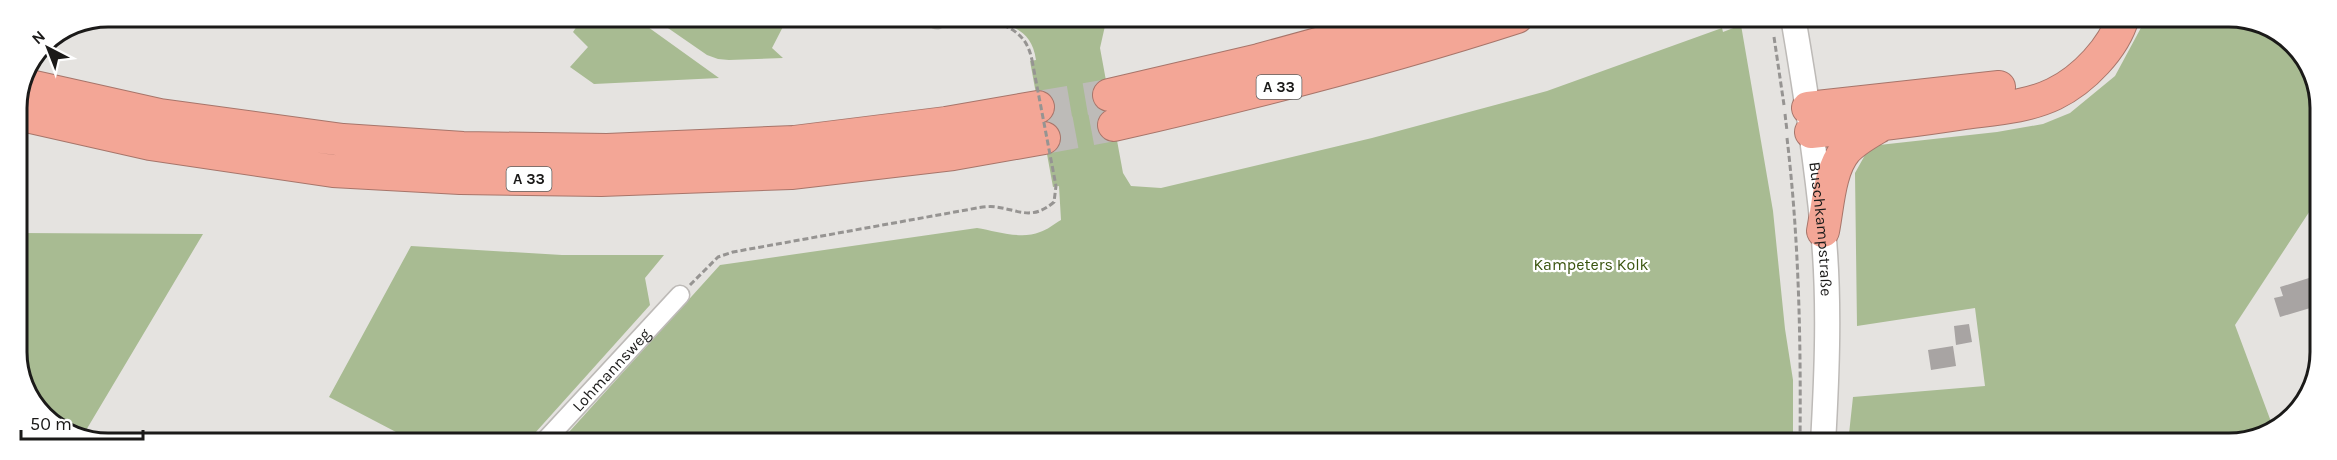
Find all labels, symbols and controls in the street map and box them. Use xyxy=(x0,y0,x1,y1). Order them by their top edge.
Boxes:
north arrow xyxy=(18,18,78,78)
text: N xyxy=(28,26,49,48)
road number: A 33 xyxy=(1256,75,1302,99)
street label: Buschkampstraße xyxy=(1805,161,1836,297)
road number: A 33 xyxy=(506,167,552,191)
park label: Kampeters Kolk xyxy=(1533,255,1649,274)
street label: Lohmannsweg xyxy=(568,325,654,415)
scale bar xyxy=(21,403,142,441)
text: 50 m xyxy=(30,413,72,435)

